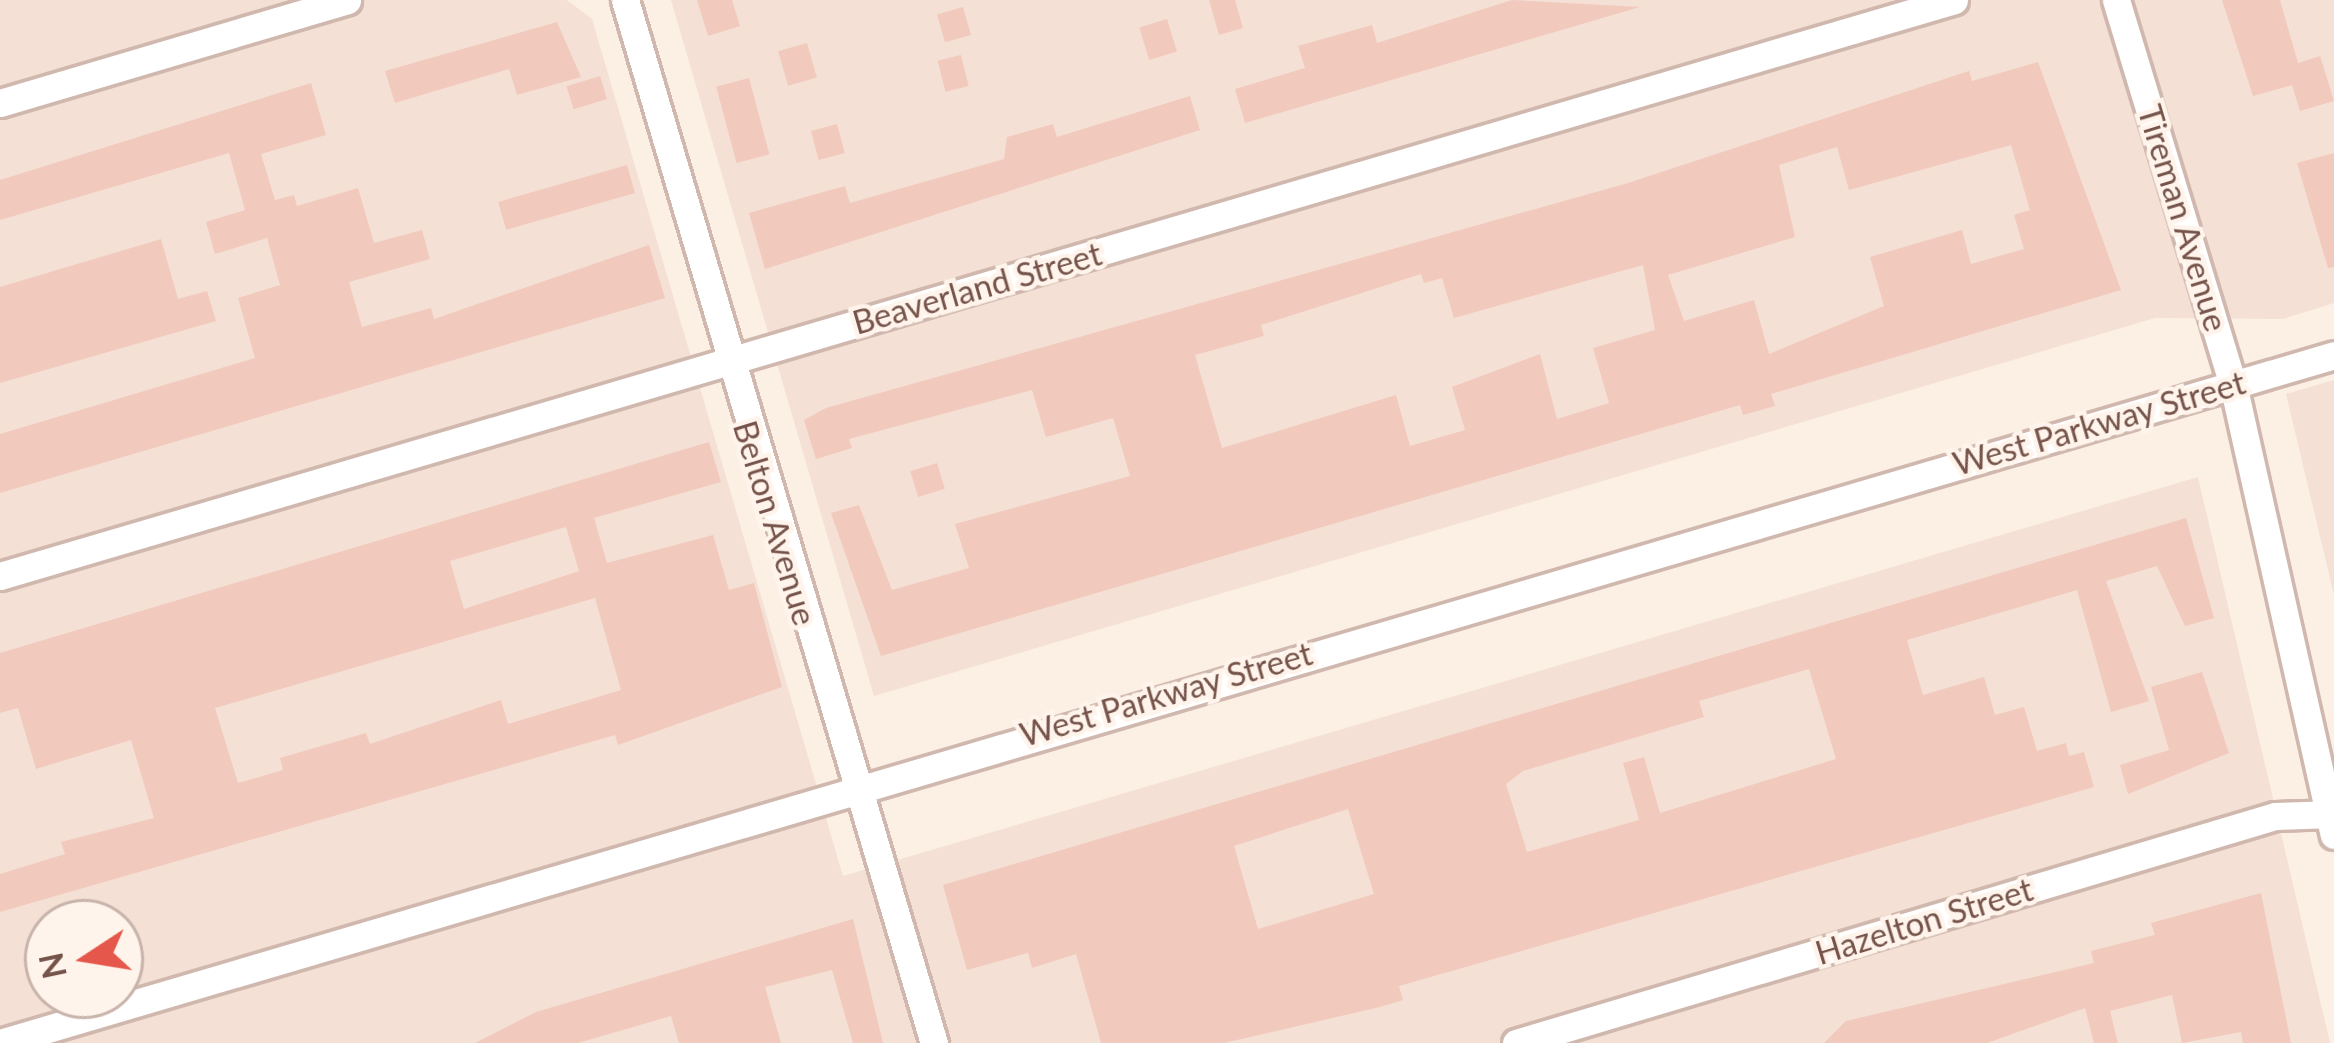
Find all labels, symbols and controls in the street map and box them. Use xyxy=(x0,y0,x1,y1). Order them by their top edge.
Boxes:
street label: Tireman Avenue xyxy=(2130,100,2236,336)
street label: Beaverland Street xyxy=(848,234,1106,342)
street label: West Parkway Street xyxy=(1948,362,2250,484)
street label: Belton Avenue xyxy=(725,415,825,631)
street label: West Parkway Street xyxy=(1015,633,1317,755)
street label: Hazelton Street xyxy=(1811,869,2037,973)
north arrow xyxy=(24,899,144,1019)
text: N xyxy=(30,949,74,982)

